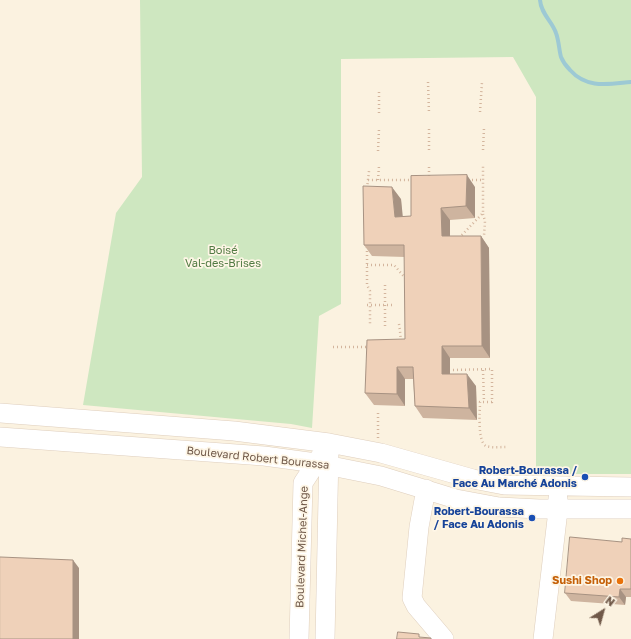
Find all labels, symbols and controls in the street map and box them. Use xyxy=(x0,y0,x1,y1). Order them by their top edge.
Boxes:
park label: Boisé Val-des-Brises xyxy=(185,244,261,270)
street label: Boulevard Robert Bourassa xyxy=(186,444,330,472)
place label: Robert-Bourassa / Face Au Marché Adonis xyxy=(452,464,577,490)
marker: Robert-Bourassa / Face Au Marché Adonis xyxy=(580,472,590,482)
street label: Boulevard Michel-Ange xyxy=(293,486,311,608)
place label: Robert-Bourassa / Face Au Adonis xyxy=(434,505,524,531)
marker: Robert-Bourassa / Face Au Adonis xyxy=(527,513,537,523)
place label: Sushi Shop xyxy=(552,574,612,588)
marker: Sushi Shop xyxy=(615,576,625,586)
north arrow xyxy=(583,591,623,631)
text: N xyxy=(603,593,618,609)

